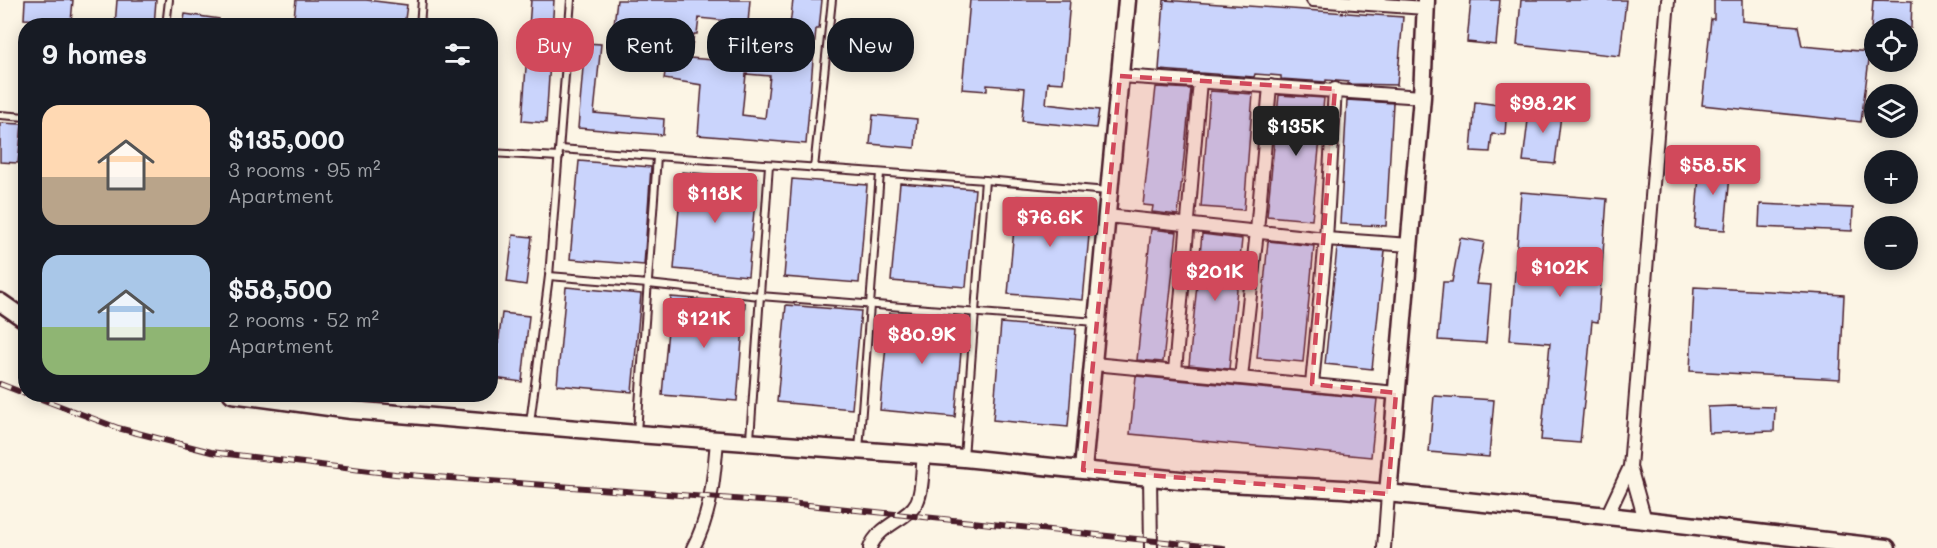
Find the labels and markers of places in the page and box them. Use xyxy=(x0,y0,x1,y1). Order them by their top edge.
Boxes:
pin: $98.2K xyxy=(1494,83,1592,134)
pin: $135K xyxy=(1254,106,1338,157)
pin: $58.5K xyxy=(1664,145,1762,196)
pin: $118K xyxy=(673,173,757,224)
pin: $76.6K xyxy=(1001,197,1099,248)
pin: $102K xyxy=(1518,247,1602,298)
pin: $201K xyxy=(1173,251,1257,302)
pin: $121K xyxy=(662,298,746,349)
pin: $80.9K xyxy=(873,314,971,365)

